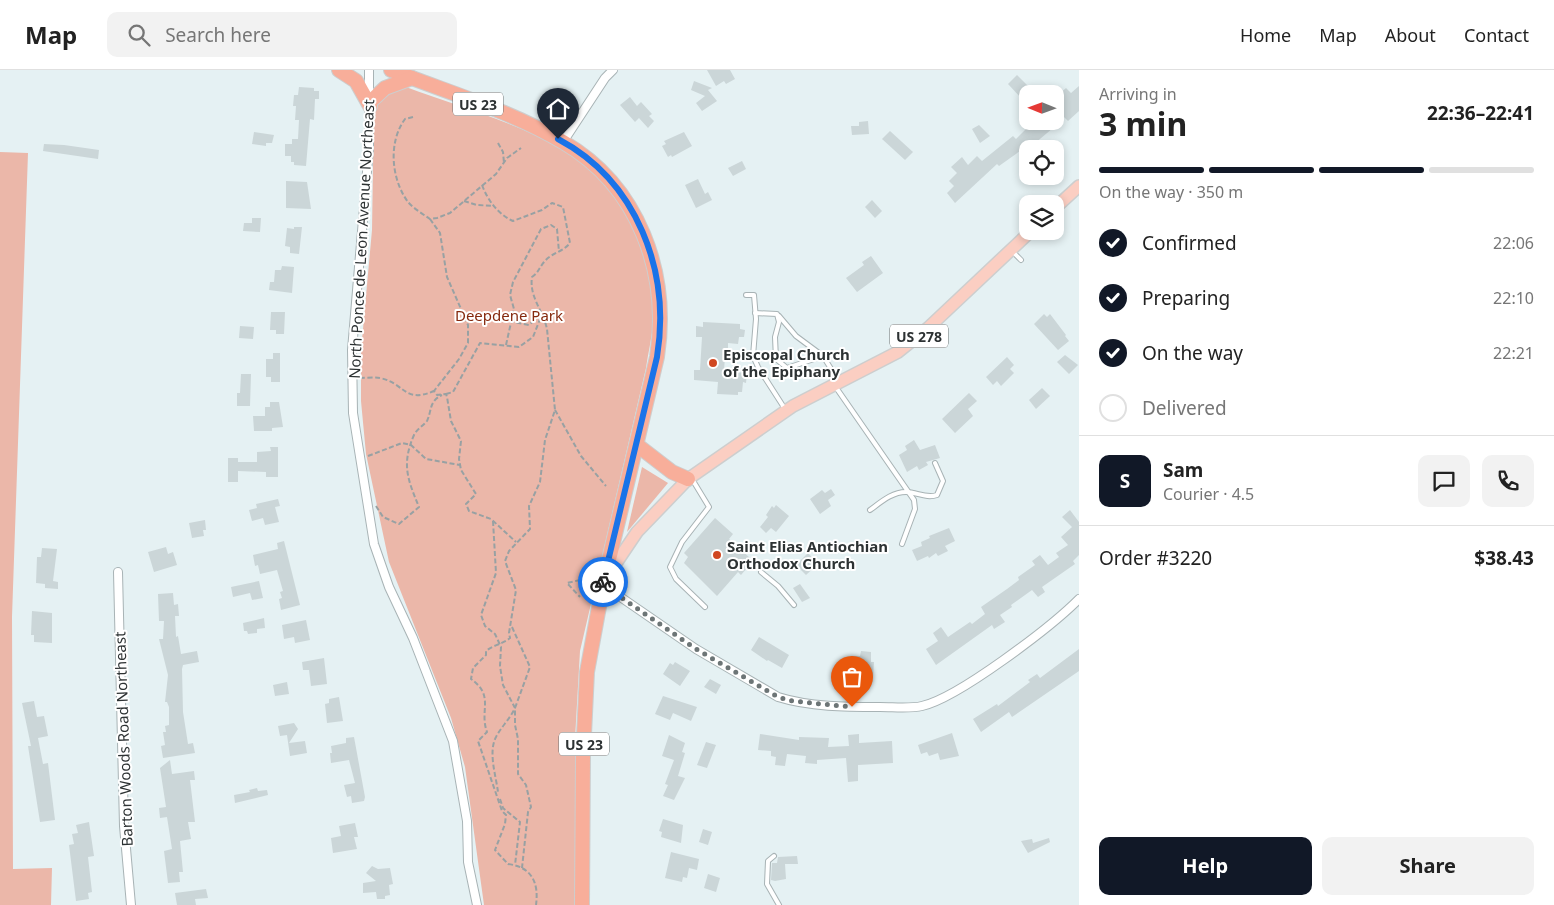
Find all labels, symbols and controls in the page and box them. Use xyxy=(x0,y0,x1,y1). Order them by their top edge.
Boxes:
search box xyxy=(107,12,457,57)
text: Map xyxy=(25,18,77,51)
icon: search xyxy=(125,21,153,49)
text: Search here xyxy=(165,22,271,48)
text: Home xyxy=(1240,23,1291,47)
text: Map xyxy=(1319,23,1357,47)
text: About xyxy=(1385,23,1436,47)
text: Contact xyxy=(1464,23,1529,47)
text: Arriving in xyxy=(1099,83,1177,105)
north arrow xyxy=(1019,85,1064,130)
map controls xyxy=(1019,85,1064,240)
pin xyxy=(537,88,579,139)
road number: US 23 xyxy=(453,92,503,116)
icon: home xyxy=(544,95,572,123)
street label: North Ponce de Leon Avenue Northeast xyxy=(344,98,378,379)
text: 22:36–22:41 xyxy=(1427,100,1534,126)
text: 3 min xyxy=(1099,102,1187,145)
button: locate xyxy=(1019,140,1064,185)
text: On the way · 350 m xyxy=(1099,181,1243,203)
button: layers xyxy=(1019,195,1064,240)
icon: check xyxy=(1099,229,1127,257)
text: Confirmed xyxy=(1142,230,1237,256)
text: 22:06 xyxy=(1493,232,1534,254)
icon: check xyxy=(1099,284,1127,312)
text: Preparing xyxy=(1142,285,1230,311)
text: 22:10 xyxy=(1493,287,1534,309)
park label: Deepdene Park xyxy=(455,305,563,325)
road number: US 278 xyxy=(890,325,948,348)
icon: check xyxy=(1099,339,1127,367)
text: On the way xyxy=(1142,340,1243,366)
text: 22:21 xyxy=(1493,342,1534,364)
place label: Episcopal Church of the Epiphany xyxy=(723,344,850,381)
marker: Episcopal Church of the Epiphany xyxy=(707,357,719,369)
text: Delivered xyxy=(1142,395,1227,421)
button: chat xyxy=(1418,455,1470,507)
button: phone xyxy=(1482,455,1534,507)
text: Sam xyxy=(1163,457,1203,483)
text: S xyxy=(1120,468,1130,494)
text: Courier · 4.5 xyxy=(1163,483,1254,505)
place label: Saint Elias Antiochian Orthodox Church xyxy=(727,536,888,573)
text: Order #3220 xyxy=(1099,545,1212,571)
text: $38.43 xyxy=(1474,545,1534,571)
marker: Saint Elias Antiochian Orthodox Church xyxy=(711,549,723,561)
courier xyxy=(578,557,628,607)
icon: bike xyxy=(589,568,617,596)
street label: Barton Woods Road Northeast xyxy=(109,631,137,847)
pin xyxy=(831,656,873,707)
icon: bag xyxy=(838,663,866,691)
road number: US 23 xyxy=(559,732,609,756)
button: Help xyxy=(1099,837,1312,895)
button: Share xyxy=(1322,837,1534,895)

